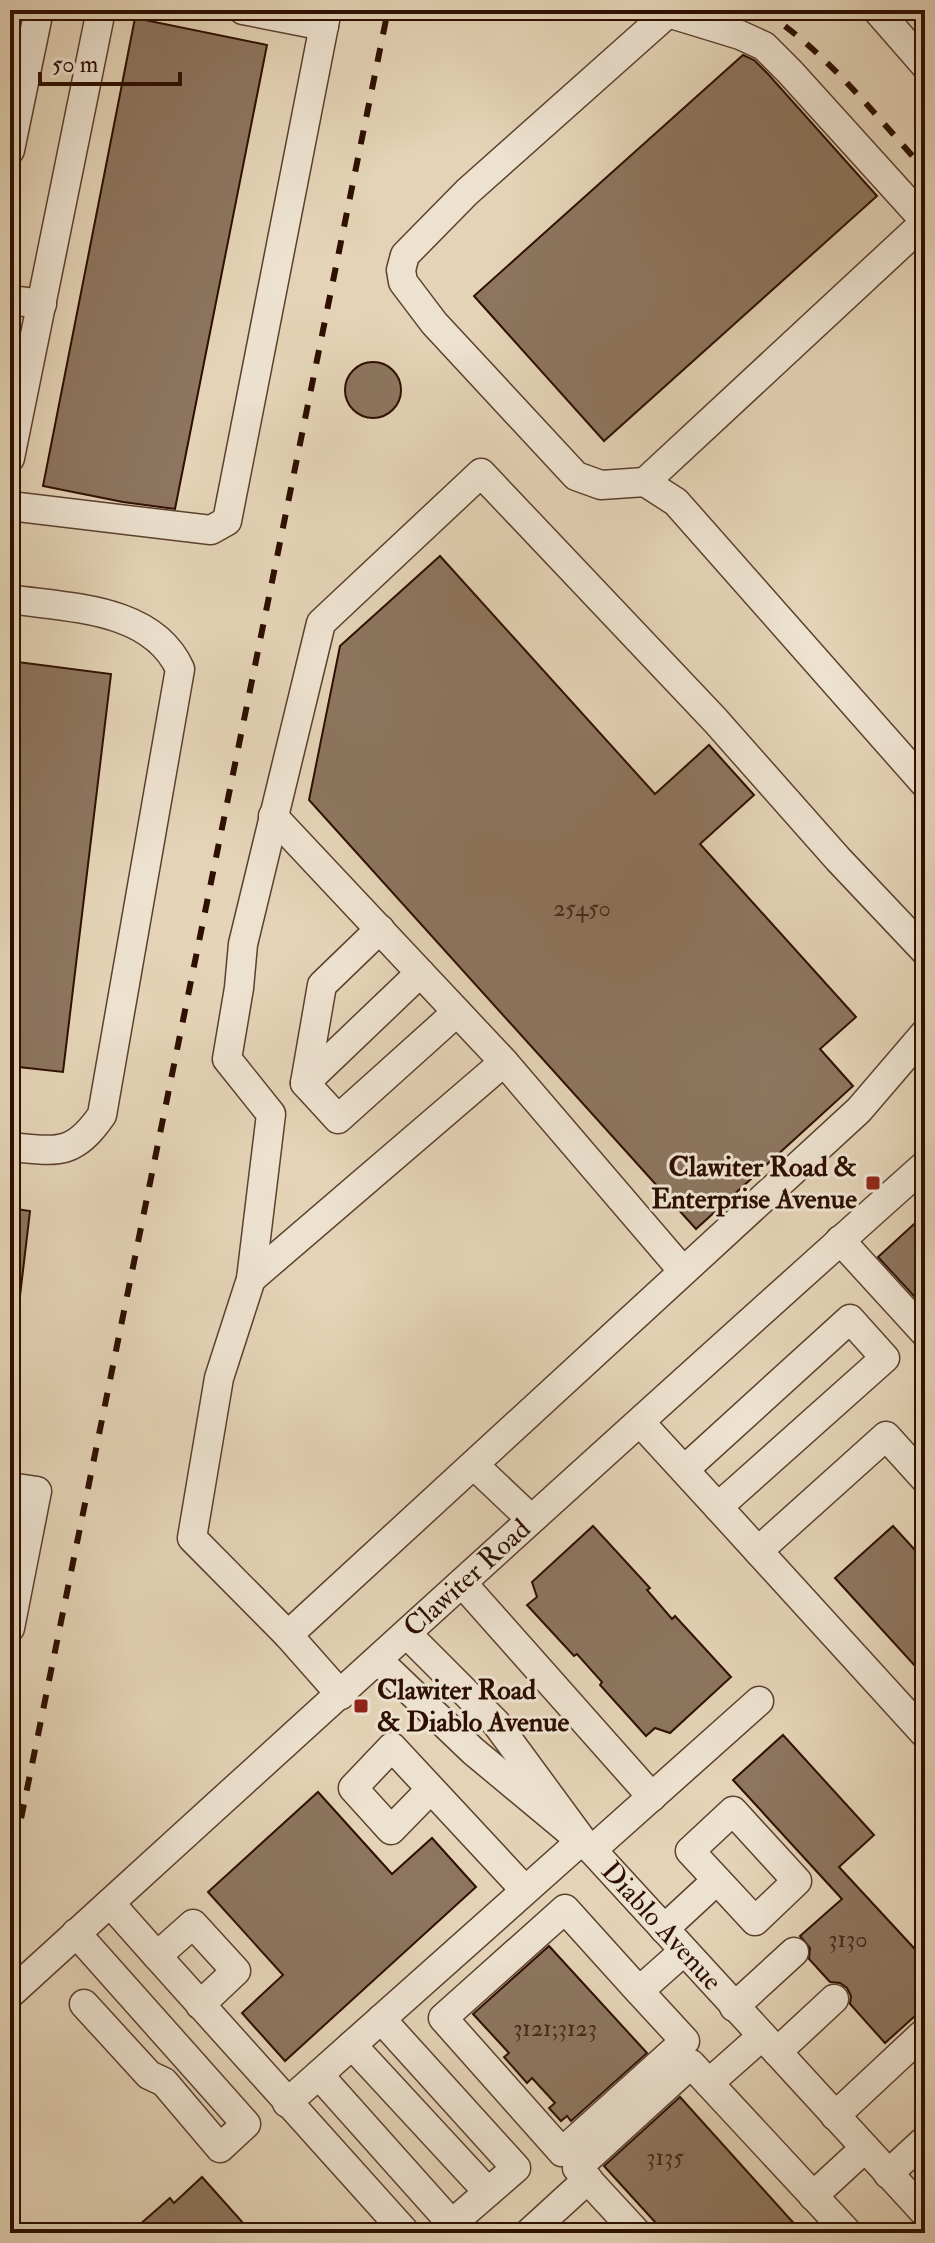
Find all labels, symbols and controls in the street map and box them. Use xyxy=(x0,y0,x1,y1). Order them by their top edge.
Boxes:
scale bar xyxy=(40,36,180,86)
text: 50 m xyxy=(52,49,99,80)
house number: 25450 xyxy=(553,893,611,924)
place label: Clawiter Road & Enterprise Avenue xyxy=(651,1150,857,1217)
marker: Clawiter Road & Enterprise Avenue xyxy=(864,1174,882,1192)
street label: Clawiter Road xyxy=(396,1511,538,1644)
place label: Clawiter Road & Diablo Avenue xyxy=(377,1673,569,1740)
marker: Clawiter Road & Diablo Avenue xyxy=(352,1697,370,1715)
street label: Diablo Avenue xyxy=(594,1854,730,1998)
house number: 3130 xyxy=(828,1924,868,1955)
house number: 3121;3123 xyxy=(513,2013,597,2044)
house number: 3135 xyxy=(646,2142,684,2173)

